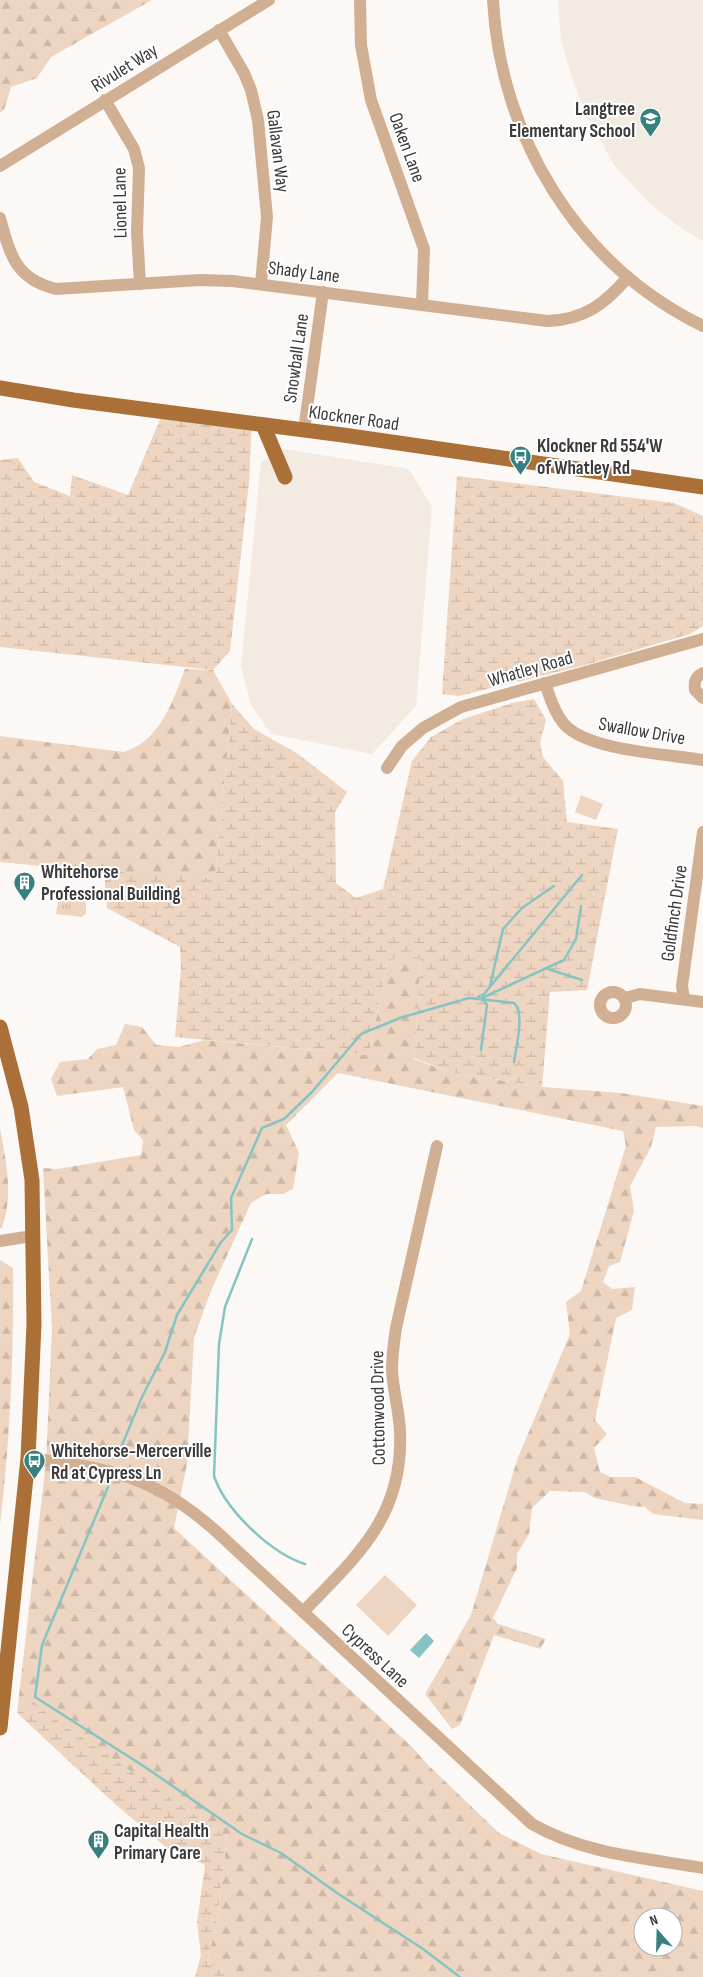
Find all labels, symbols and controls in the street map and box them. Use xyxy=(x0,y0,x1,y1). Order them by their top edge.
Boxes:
street label: Rivulet Way xyxy=(87,39,163,98)
place label: Langtree Elementary School xyxy=(509,98,635,143)
school or university icon: Langtree Elementary School xyxy=(639,107,663,138)
street label: Gallavan Way xyxy=(261,109,294,194)
street label: Oaken Lane xyxy=(383,110,430,185)
street label: Lionel Lane xyxy=(108,167,133,239)
street label: Shady Lane xyxy=(267,257,341,288)
street label: Snowball Lane xyxy=(279,312,314,404)
street label: Klockner Road xyxy=(307,401,400,436)
place label: Klockner Rd 554'W of Whatley Rd xyxy=(537,435,663,480)
bus stop icon: Klockner Rd 554'W of Whatley Rd xyxy=(509,444,533,475)
street label: Whatley Road xyxy=(486,646,575,692)
street label: Swallow Drive xyxy=(597,713,687,750)
place label: Whitehorse Professional Building xyxy=(41,861,180,906)
street label: Goldfinch Drive xyxy=(656,863,693,963)
building icon: Whitehorse Professional Building xyxy=(13,870,37,901)
street label: Cottonwood Drive xyxy=(366,1350,391,1466)
place label: Whitehorse-Mercerville Rd at Cypress Ln xyxy=(51,1440,212,1485)
bus stop icon: Whitehorse-Mercerville Rd at Cypress Ln xyxy=(23,1449,47,1480)
street label: Cypress Lane xyxy=(337,1619,413,1693)
place label: Capital Health Primary Care xyxy=(114,1820,209,1865)
building icon: Capital Health Primary Care xyxy=(86,1829,110,1860)
north arrow xyxy=(633,1907,683,1957)
text: N xyxy=(647,1911,660,1930)

